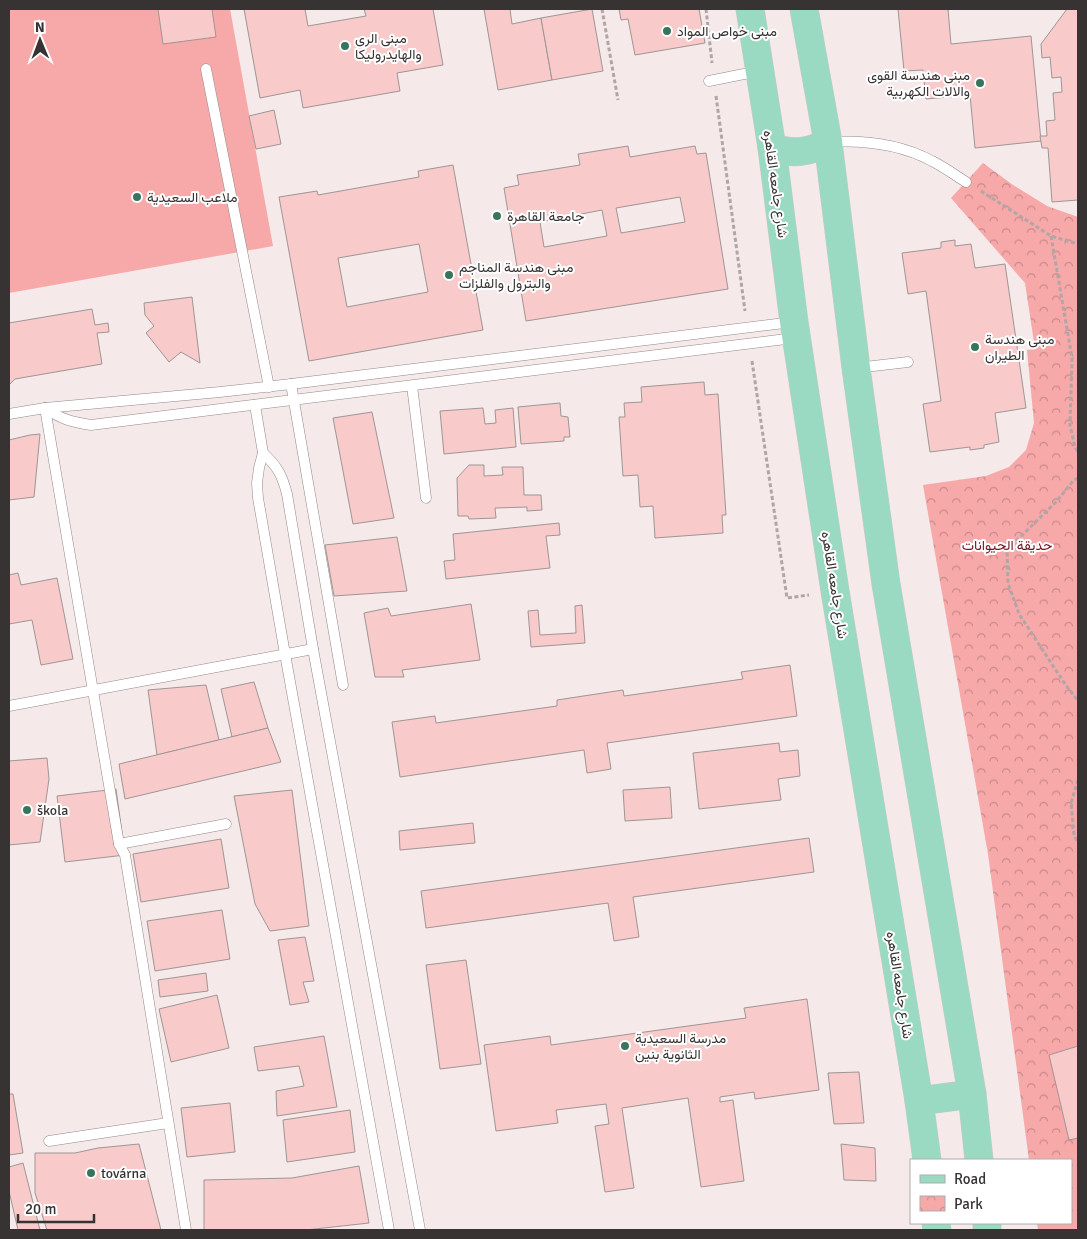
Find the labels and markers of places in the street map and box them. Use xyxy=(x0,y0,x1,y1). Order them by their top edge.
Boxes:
place label: مبنى خواص المواد xyxy=(677,23,777,40)
marker: مبنى خواص المواد xyxy=(661,25,673,37)
place label: مبنى الرى والهايدروليكا xyxy=(355,30,422,63)
marker: مبنى الرى والهايدروليكا xyxy=(339,40,351,52)
place label: مبنى هندسة القوى والالات الكهربية xyxy=(867,67,970,100)
marker: مبنى هندسة القوى والالات الكهربية xyxy=(974,77,986,89)
place label: ملاعب السعيدية xyxy=(147,189,238,206)
marker: ملاعب السعيدية xyxy=(131,191,143,203)
place label: جامعة القاهرة xyxy=(507,208,584,225)
marker: جامعة القاهرة xyxy=(491,210,503,222)
place label: مبنى هندسة المناجم والبترول والفلزات xyxy=(459,259,573,293)
marker: مبنى هندسة المناجم والبترول والفلزات xyxy=(443,269,455,281)
place label: مبنى هندسة الطيران xyxy=(985,331,1054,364)
marker: مبنى هندسة الطيران xyxy=(969,341,981,353)
place label: škola xyxy=(37,802,68,819)
marker: škola xyxy=(21,804,33,816)
place label: مدرسة السعيدية الثانوية بنين xyxy=(635,1030,726,1063)
marker: مدرسة السعيدية الثانوية بنين xyxy=(619,1040,631,1052)
place label: továrna xyxy=(101,1165,146,1182)
marker: továrna xyxy=(85,1167,97,1179)

